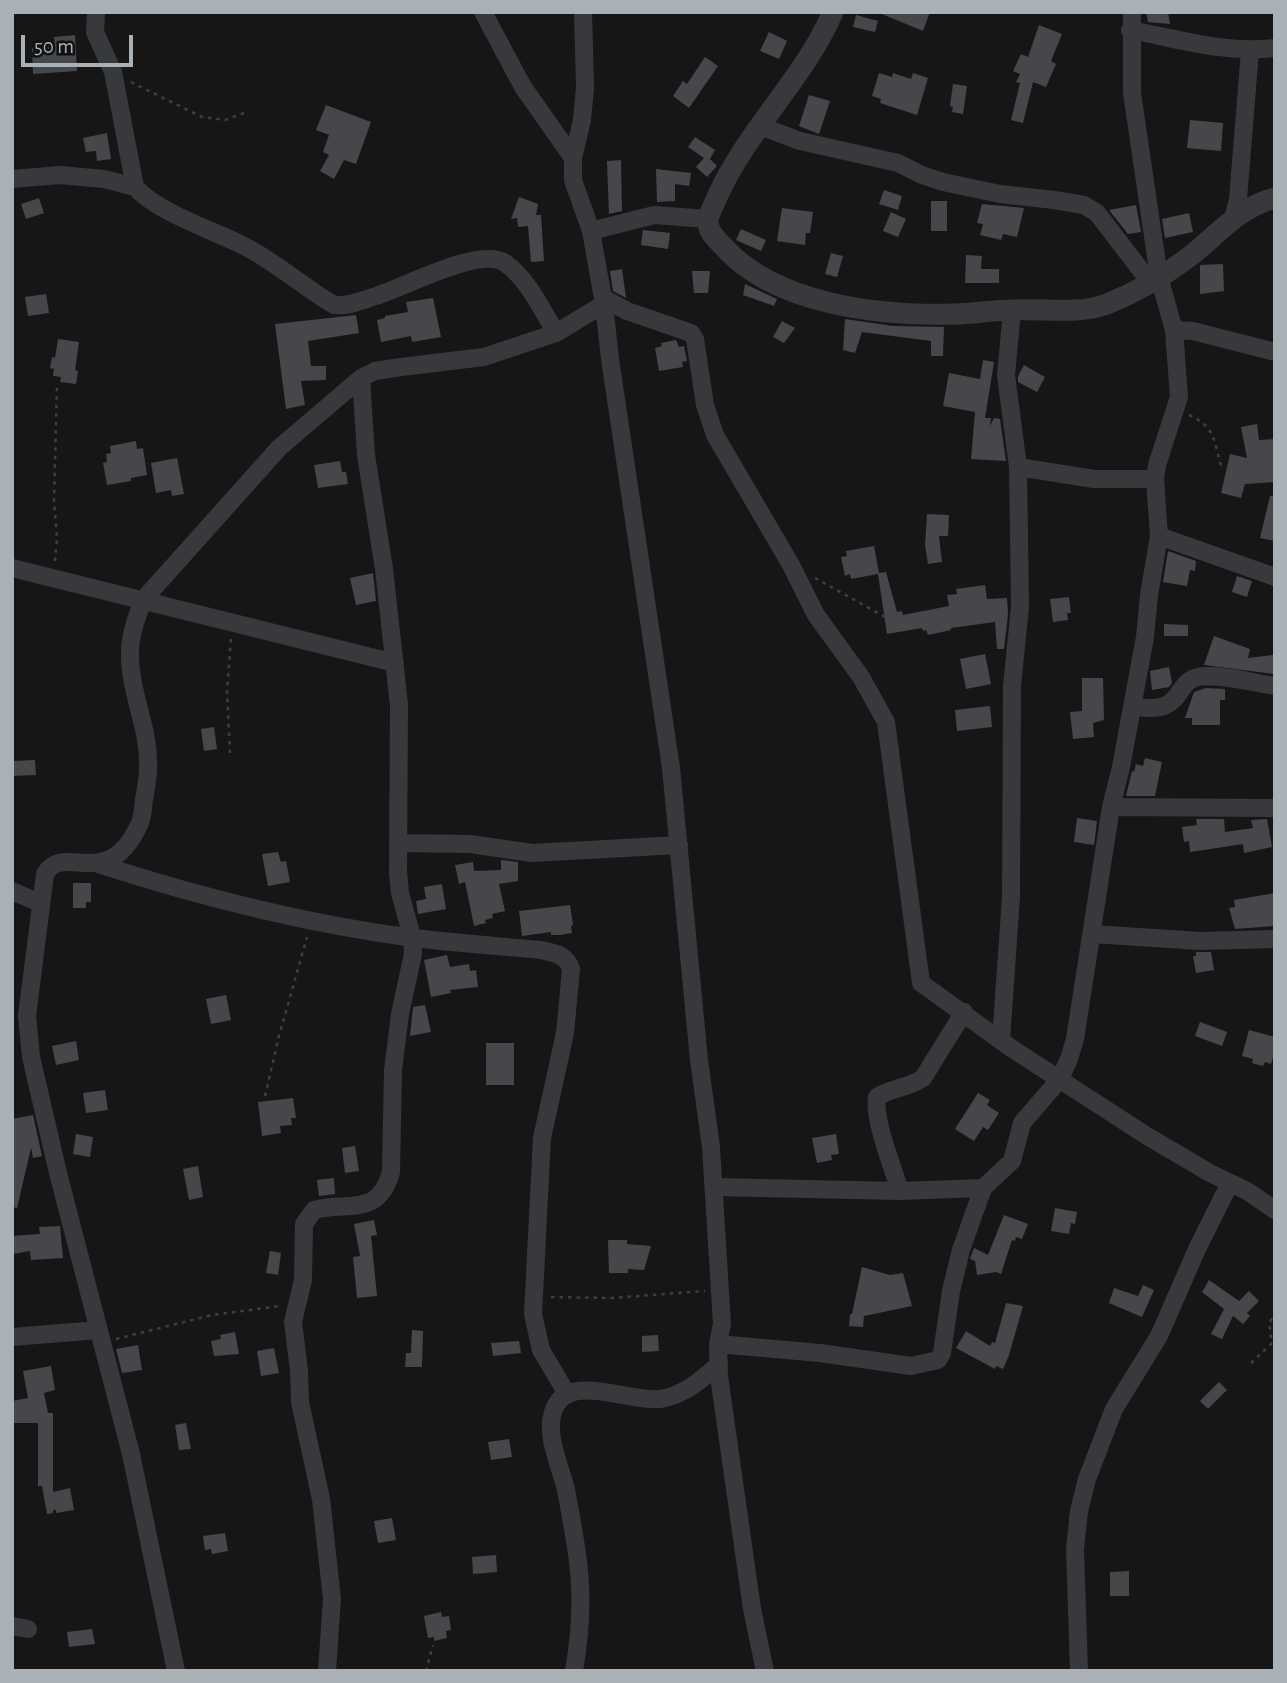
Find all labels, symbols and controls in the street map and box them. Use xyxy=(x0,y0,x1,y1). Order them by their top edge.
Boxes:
scale bar xyxy=(24,21,136,65)
text: 50 m xyxy=(34,36,74,57)

